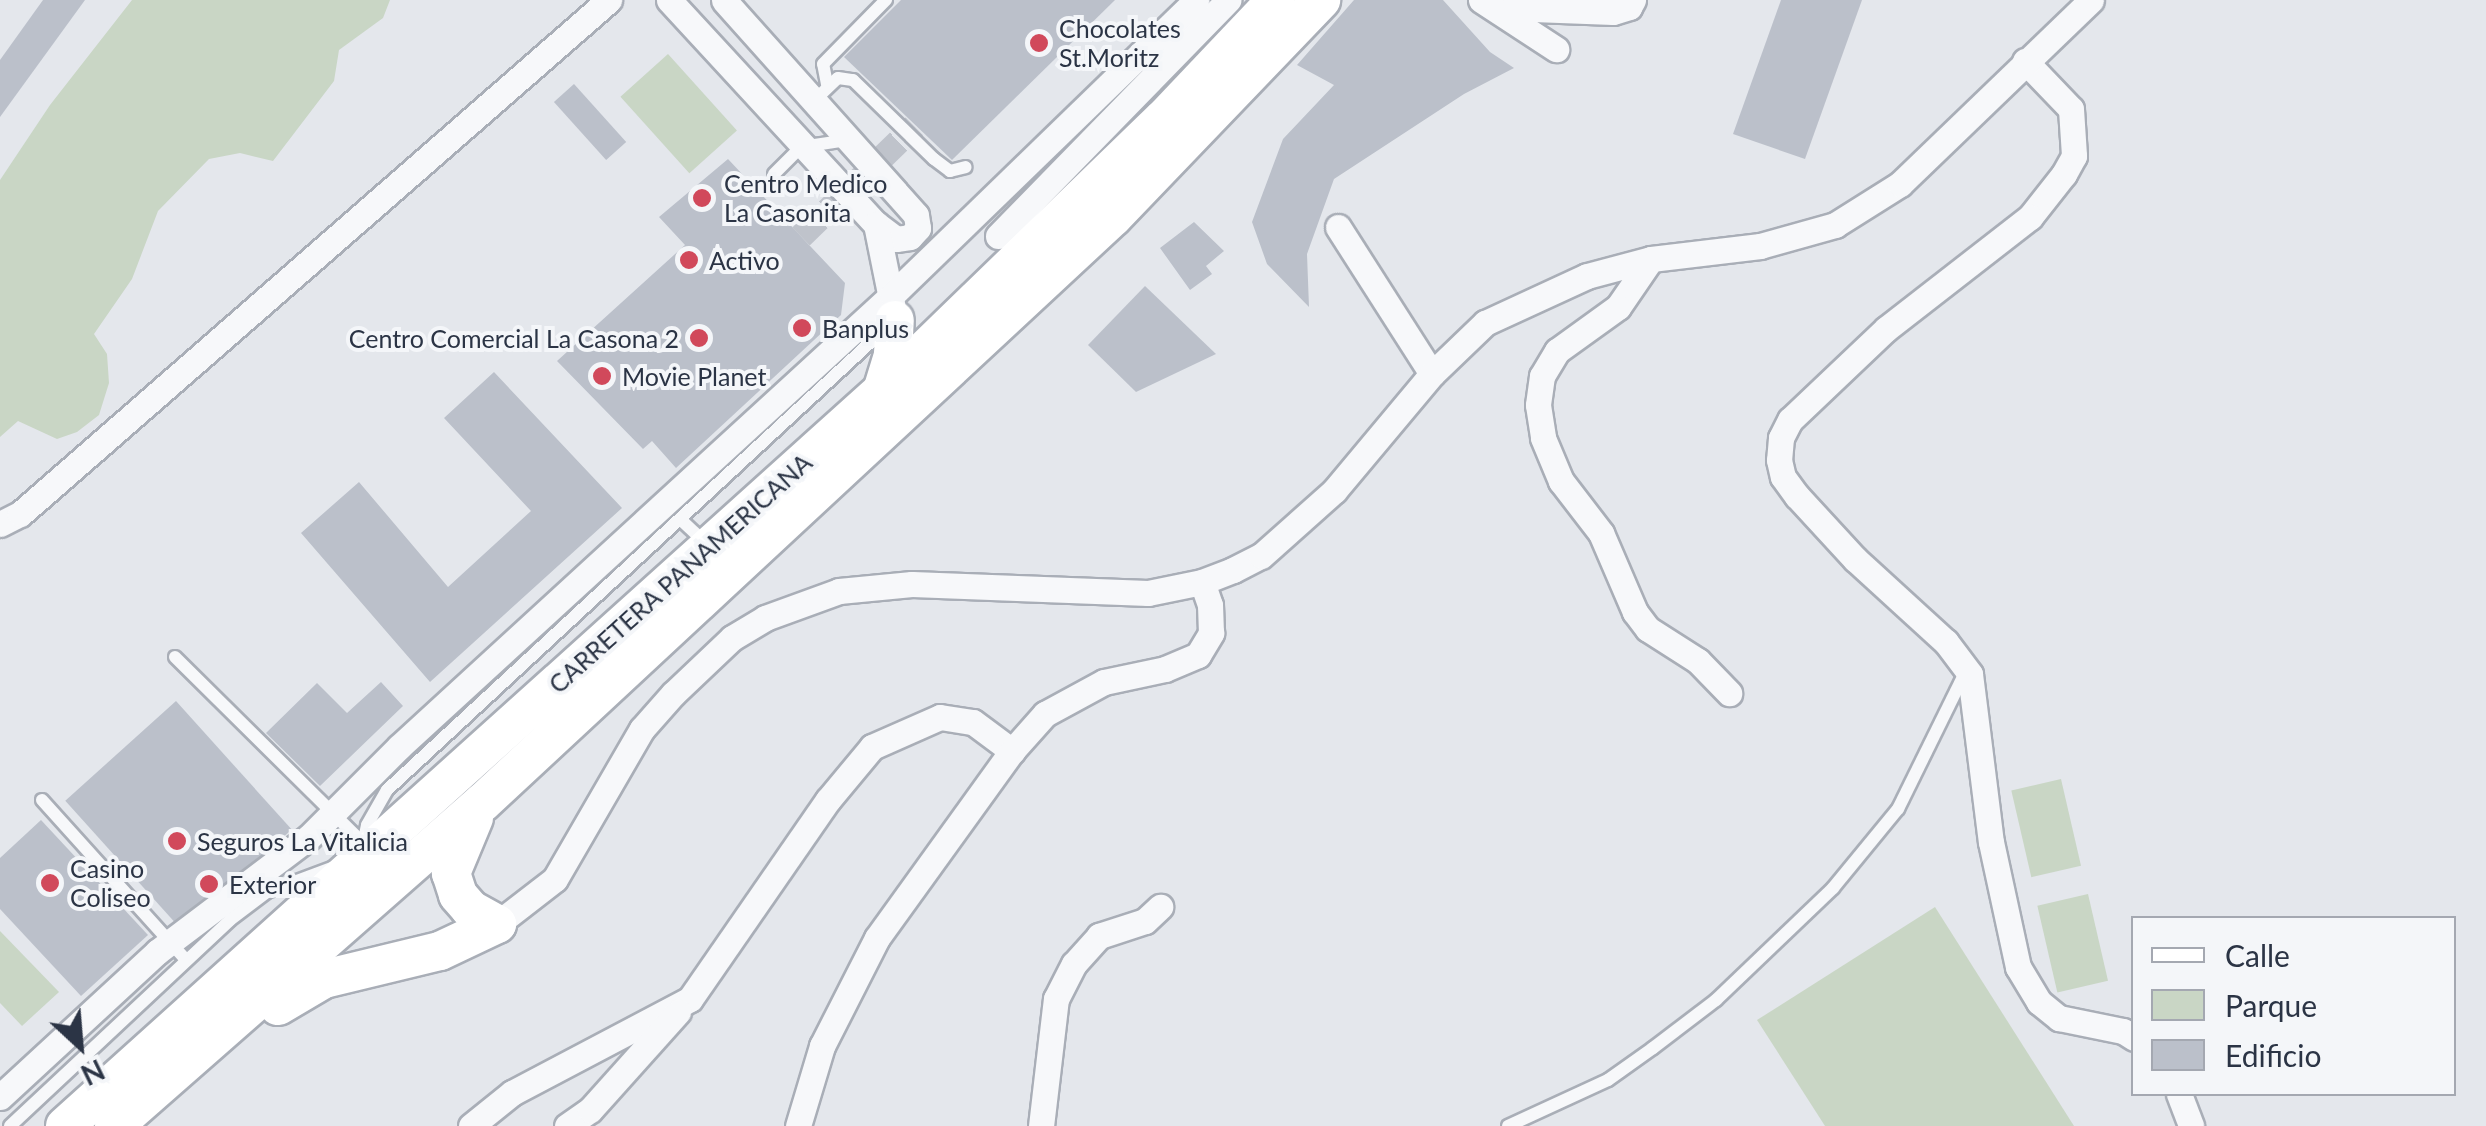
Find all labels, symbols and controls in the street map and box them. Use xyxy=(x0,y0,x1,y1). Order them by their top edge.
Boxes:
place label: Chocolates St.Moritz xyxy=(1059,14,1181,73)
marker: Chocolates St.Moritz xyxy=(1028,32,1050,54)
place label: Centro Medico La Casonita xyxy=(724,169,887,228)
marker: Centro Medico La Casonita xyxy=(689,185,715,211)
place label: Activo xyxy=(709,245,780,275)
marker: Activo xyxy=(678,249,700,271)
place label: Banplus xyxy=(822,313,909,343)
marker: Banplus xyxy=(791,317,813,339)
place label: Centro Comercial La Casona 2 xyxy=(349,323,679,353)
marker: Centro Comercial La Casona 2 xyxy=(688,327,710,349)
place label: Movie Planet xyxy=(622,361,766,391)
marker: Movie Planet xyxy=(591,365,613,387)
street label: CARRETERA PANAMERICANA xyxy=(542,447,818,699)
place label: Seguros La Vitalicia xyxy=(197,826,409,856)
marker: Seguros La Vitalicia xyxy=(166,830,188,852)
place label: Casino Coliseo xyxy=(70,854,151,913)
place label: Exterior xyxy=(229,869,316,899)
marker: Casino Coliseo xyxy=(39,872,61,894)
marker: Exterior xyxy=(198,873,220,895)
legend xyxy=(2131,916,2456,1096)
text: Calle xyxy=(2225,937,2290,973)
text: Parque xyxy=(2225,987,2317,1023)
north arrow xyxy=(30,996,130,1096)
text: Edificio xyxy=(2225,1037,2321,1073)
text: N xyxy=(76,1053,110,1093)

